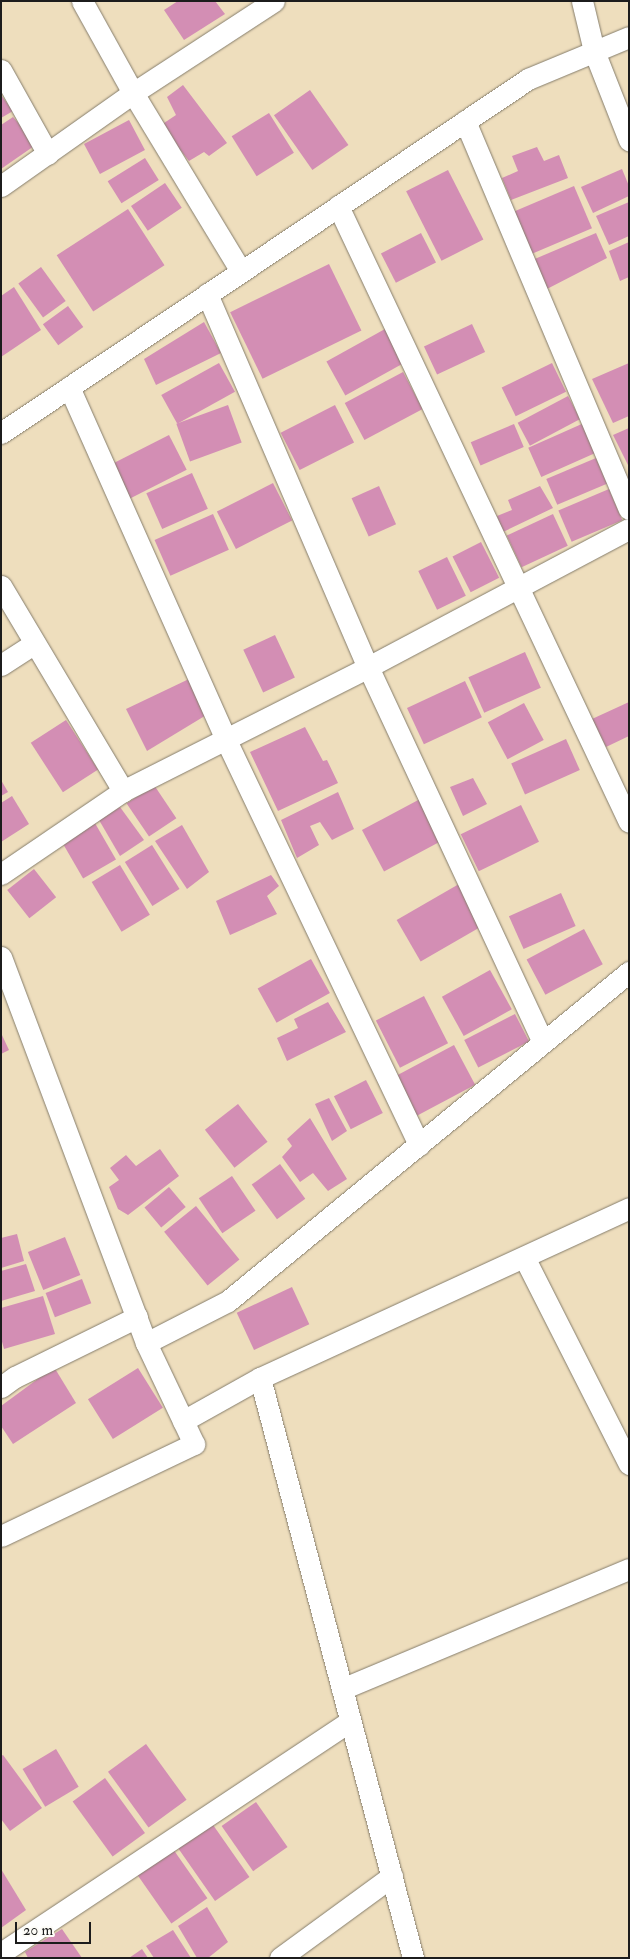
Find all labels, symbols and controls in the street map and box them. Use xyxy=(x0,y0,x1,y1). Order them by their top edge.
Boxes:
scale bar xyxy=(18,1912,94,1944)
text: 20 m xyxy=(23,1921,53,1940)

